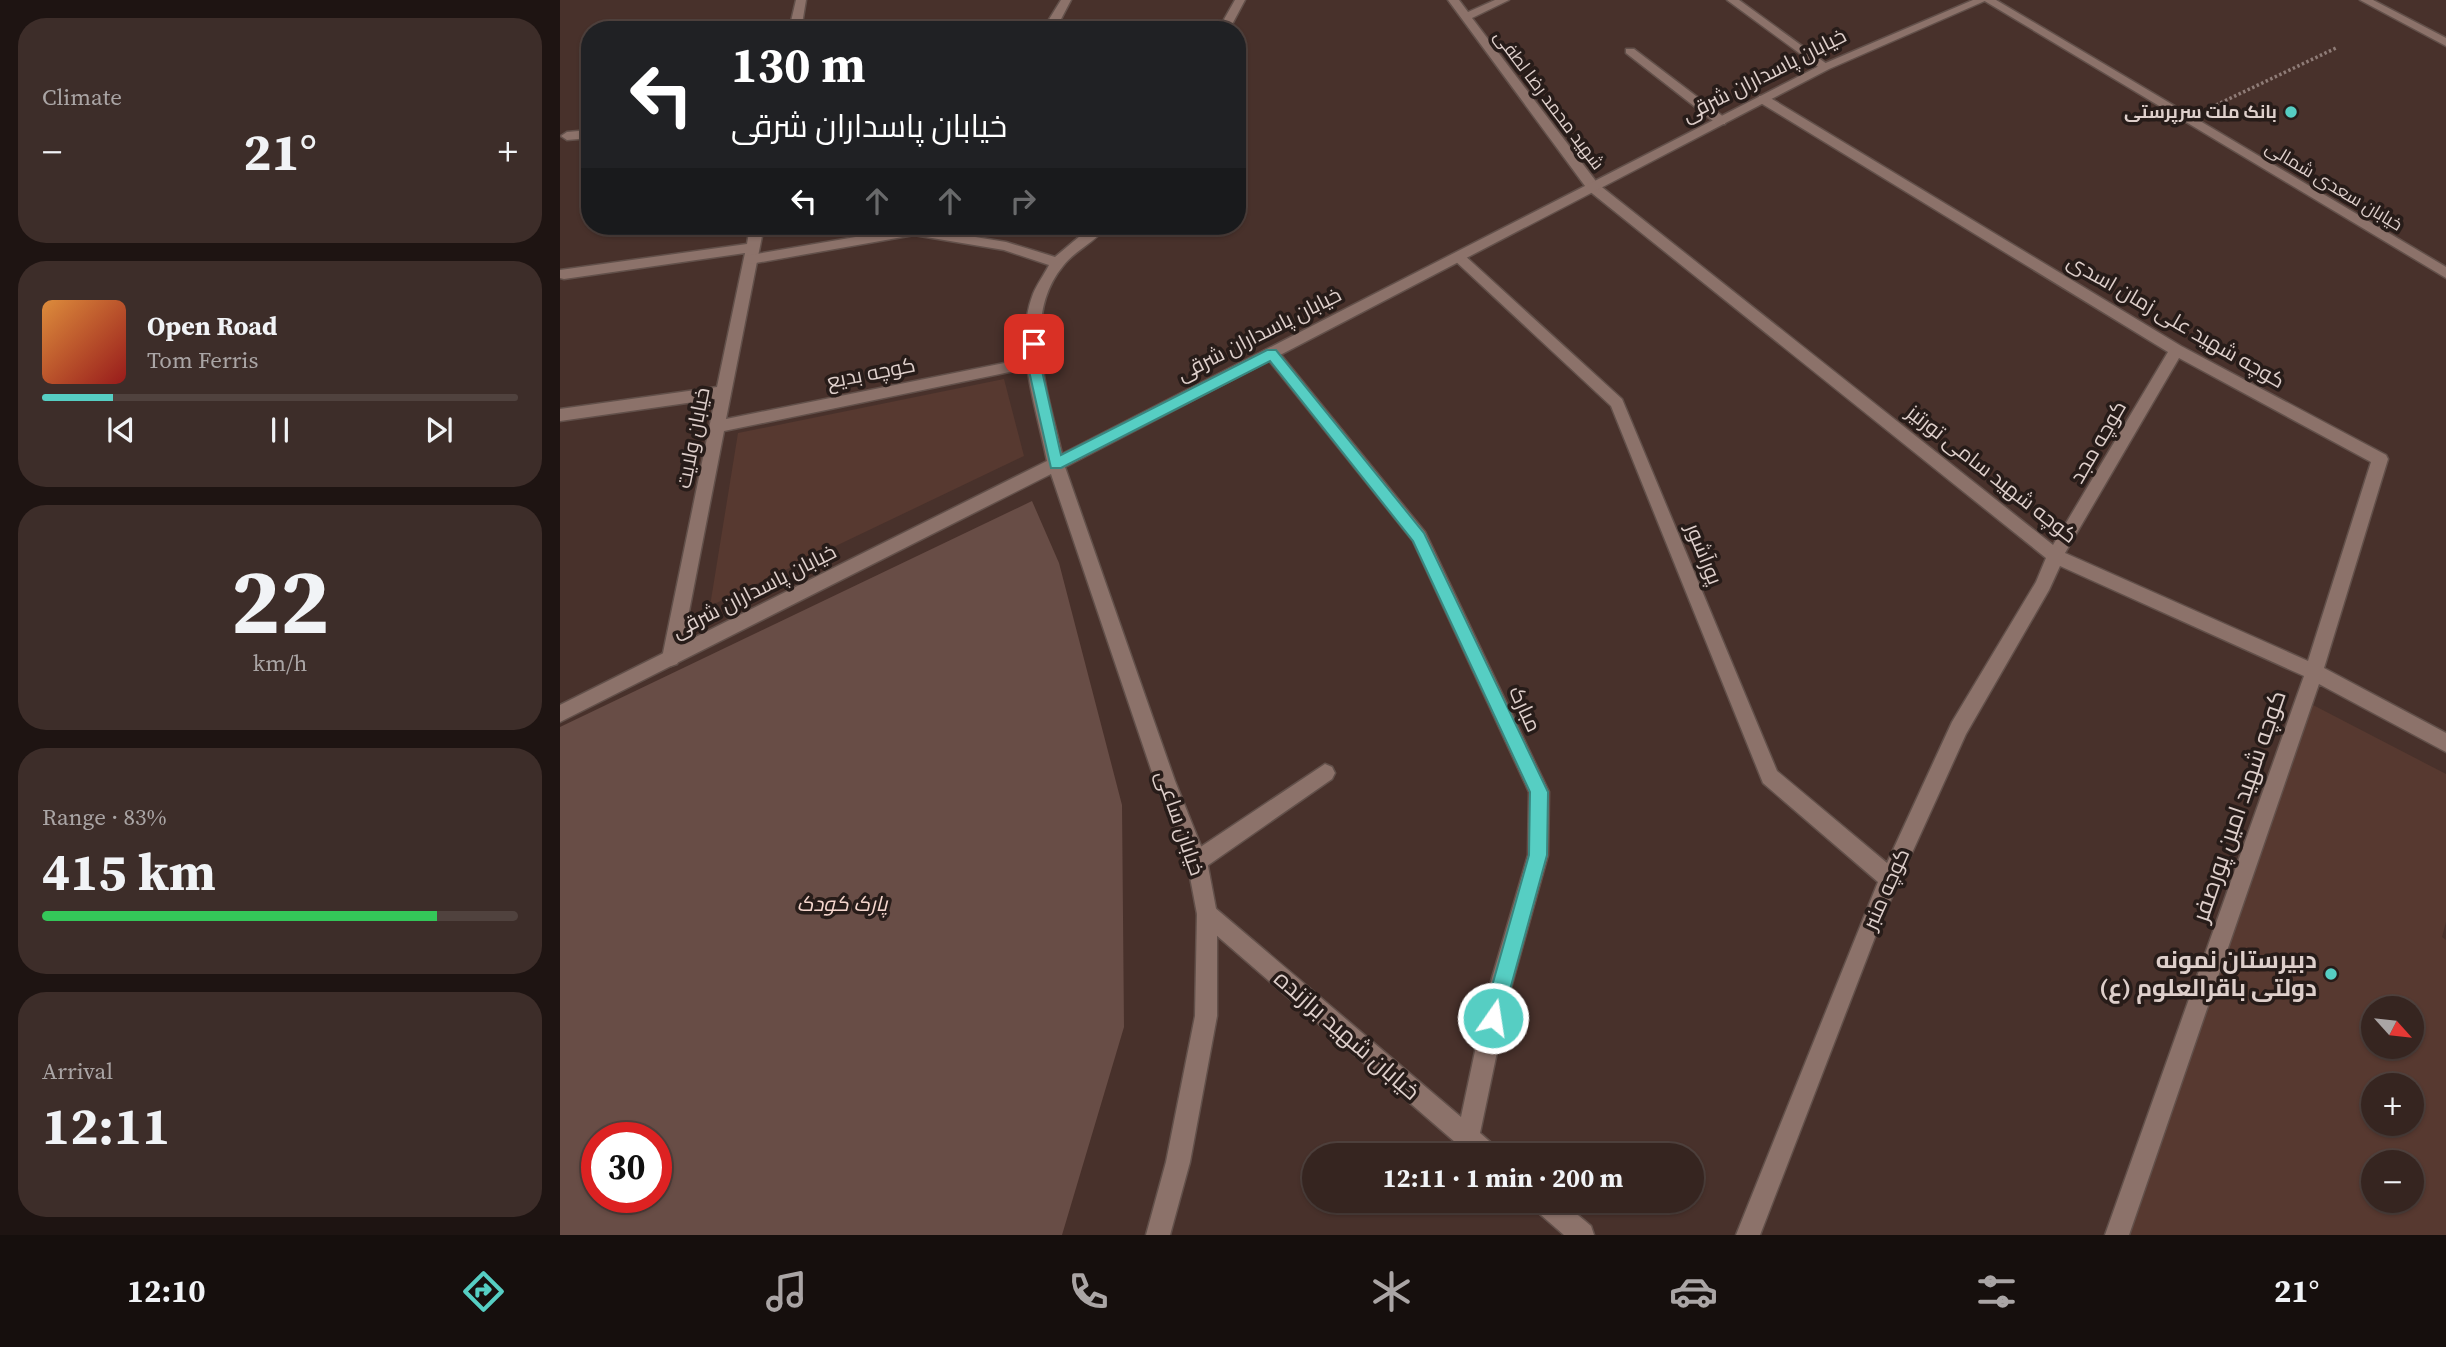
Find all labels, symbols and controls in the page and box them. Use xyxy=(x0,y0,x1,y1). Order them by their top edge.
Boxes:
street label: خیابان پاسداران شرقی xyxy=(1676,20,1851,129)
street label: شهید محمد رضا لطفی xyxy=(1489,25,1610,175)
text: 130 m xyxy=(731,31,866,98)
icon: left xyxy=(616,49,707,140)
text: Climate xyxy=(42,81,122,113)
place label: بانک ملت سرپرستی xyxy=(2124,99,2277,124)
text: خیابان پاسداران شرقی xyxy=(731,104,1007,148)
marker: بانک ملت سرپرستی xyxy=(2283,104,2299,120)
text: 21° xyxy=(243,116,317,187)
text: − xyxy=(42,126,62,178)
text: + xyxy=(498,126,518,178)
street label: خیابان سعدی شمالی xyxy=(2261,135,2408,237)
icon: left xyxy=(785,182,823,220)
icon: ahead xyxy=(858,182,896,220)
icon: ahead xyxy=(931,182,969,220)
icon: right xyxy=(1004,182,1042,220)
street label: کوچه شهید علی زمان اسدی xyxy=(2062,246,2290,395)
street label: خیابان پاسداران شرقی xyxy=(1171,279,1346,388)
text: Open Road xyxy=(147,308,278,344)
pin xyxy=(1004,314,1064,374)
icon: arrive xyxy=(1015,325,1053,363)
text: Tom Ferris xyxy=(147,344,258,376)
street label: کوچه بدیع xyxy=(824,350,918,395)
street label: خیابان ولایت xyxy=(669,385,717,491)
street label: کوچه مجد xyxy=(2062,395,2133,489)
street label: کوچه شهید سامی تورتیز xyxy=(1900,397,2084,549)
icon: previous xyxy=(102,411,140,449)
icon: pause xyxy=(261,411,299,449)
icon: next xyxy=(420,411,458,449)
street label: پورآشور xyxy=(1679,518,1730,589)
street label: خیابان پاسداران شرقی xyxy=(666,536,841,645)
text: 22 xyxy=(231,539,329,663)
text: km/h xyxy=(253,647,307,679)
street label: مبارک xyxy=(1502,681,1549,737)
street label: کوچه شهید امین پورصفر xyxy=(2183,686,2294,928)
street label: خیابان ساعی xyxy=(1149,766,1212,879)
text: Range · 83% xyxy=(42,801,167,833)
text: 415 km xyxy=(42,836,216,907)
street label: کوچه منبر xyxy=(1854,844,1916,935)
park label: پارک کودک xyxy=(797,889,889,918)
place label: دبیرستان نمونه دولتی باقرالعلوم (ع) xyxy=(2099,943,2317,1004)
street label: خیابان شهید برازنده xyxy=(1267,962,1427,1107)
marker: دبیرستان نمونه دولتی باقرالعلوم (ع) xyxy=(2323,966,2339,982)
position arrow xyxy=(1456,981,1530,1055)
north arrow xyxy=(2361,996,2424,1059)
map controls xyxy=(2361,996,2424,1213)
text: Arrival xyxy=(42,1055,113,1087)
button: + xyxy=(2361,1073,2424,1136)
text: 12:11 xyxy=(42,1090,170,1161)
speed limit sign: 30 xyxy=(581,1122,672,1213)
button: − xyxy=(2361,1150,2424,1213)
text: 12:11 · 1 min · 200 m xyxy=(1383,1160,1623,1196)
icon: directions xyxy=(459,1267,508,1316)
icon: music xyxy=(762,1267,811,1316)
icon: phone xyxy=(1064,1267,1113,1316)
icon: climate xyxy=(1367,1267,1416,1316)
icon: car xyxy=(1669,1267,1718,1316)
icon: filters xyxy=(1972,1267,2021,1316)
text: 12:10 xyxy=(127,1269,206,1313)
text: 21° xyxy=(2274,1269,2319,1313)

